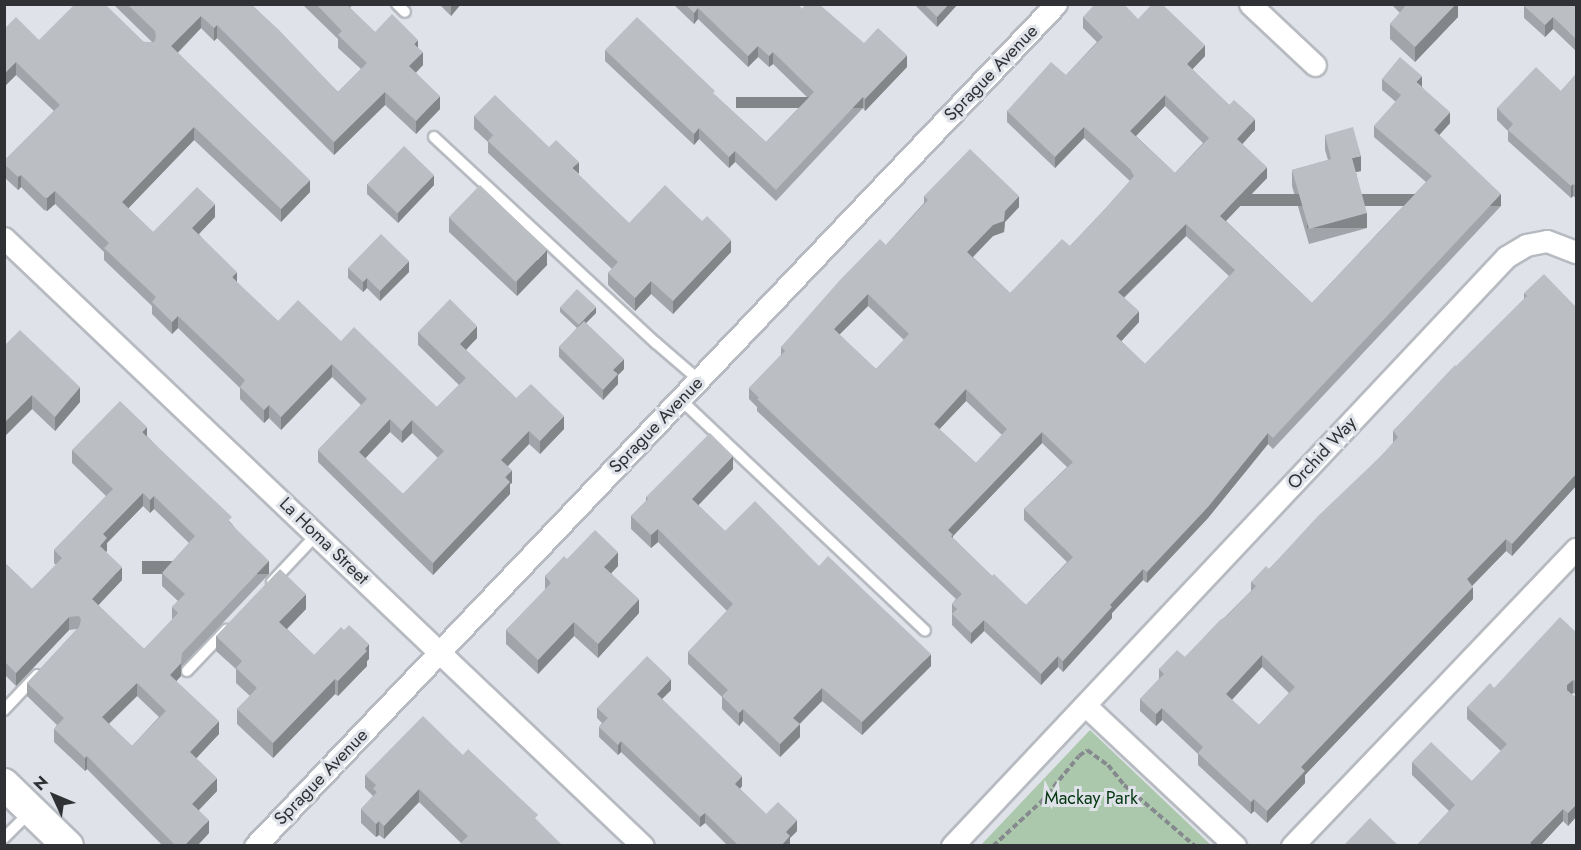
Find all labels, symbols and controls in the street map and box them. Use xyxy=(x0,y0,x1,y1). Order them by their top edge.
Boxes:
street label: Sprague Avenue xyxy=(940,20,1042,126)
street label: Sprague Avenue xyxy=(605,372,707,478)
street label: Orchid Way xyxy=(1283,412,1361,494)
street label: La Homa Street xyxy=(275,493,373,589)
street label: Sprague Avenue xyxy=(270,724,372,830)
north arrow xyxy=(24,766,84,826)
text: N xyxy=(28,771,53,796)
park label: Mackay Park xyxy=(1044,787,1138,809)

